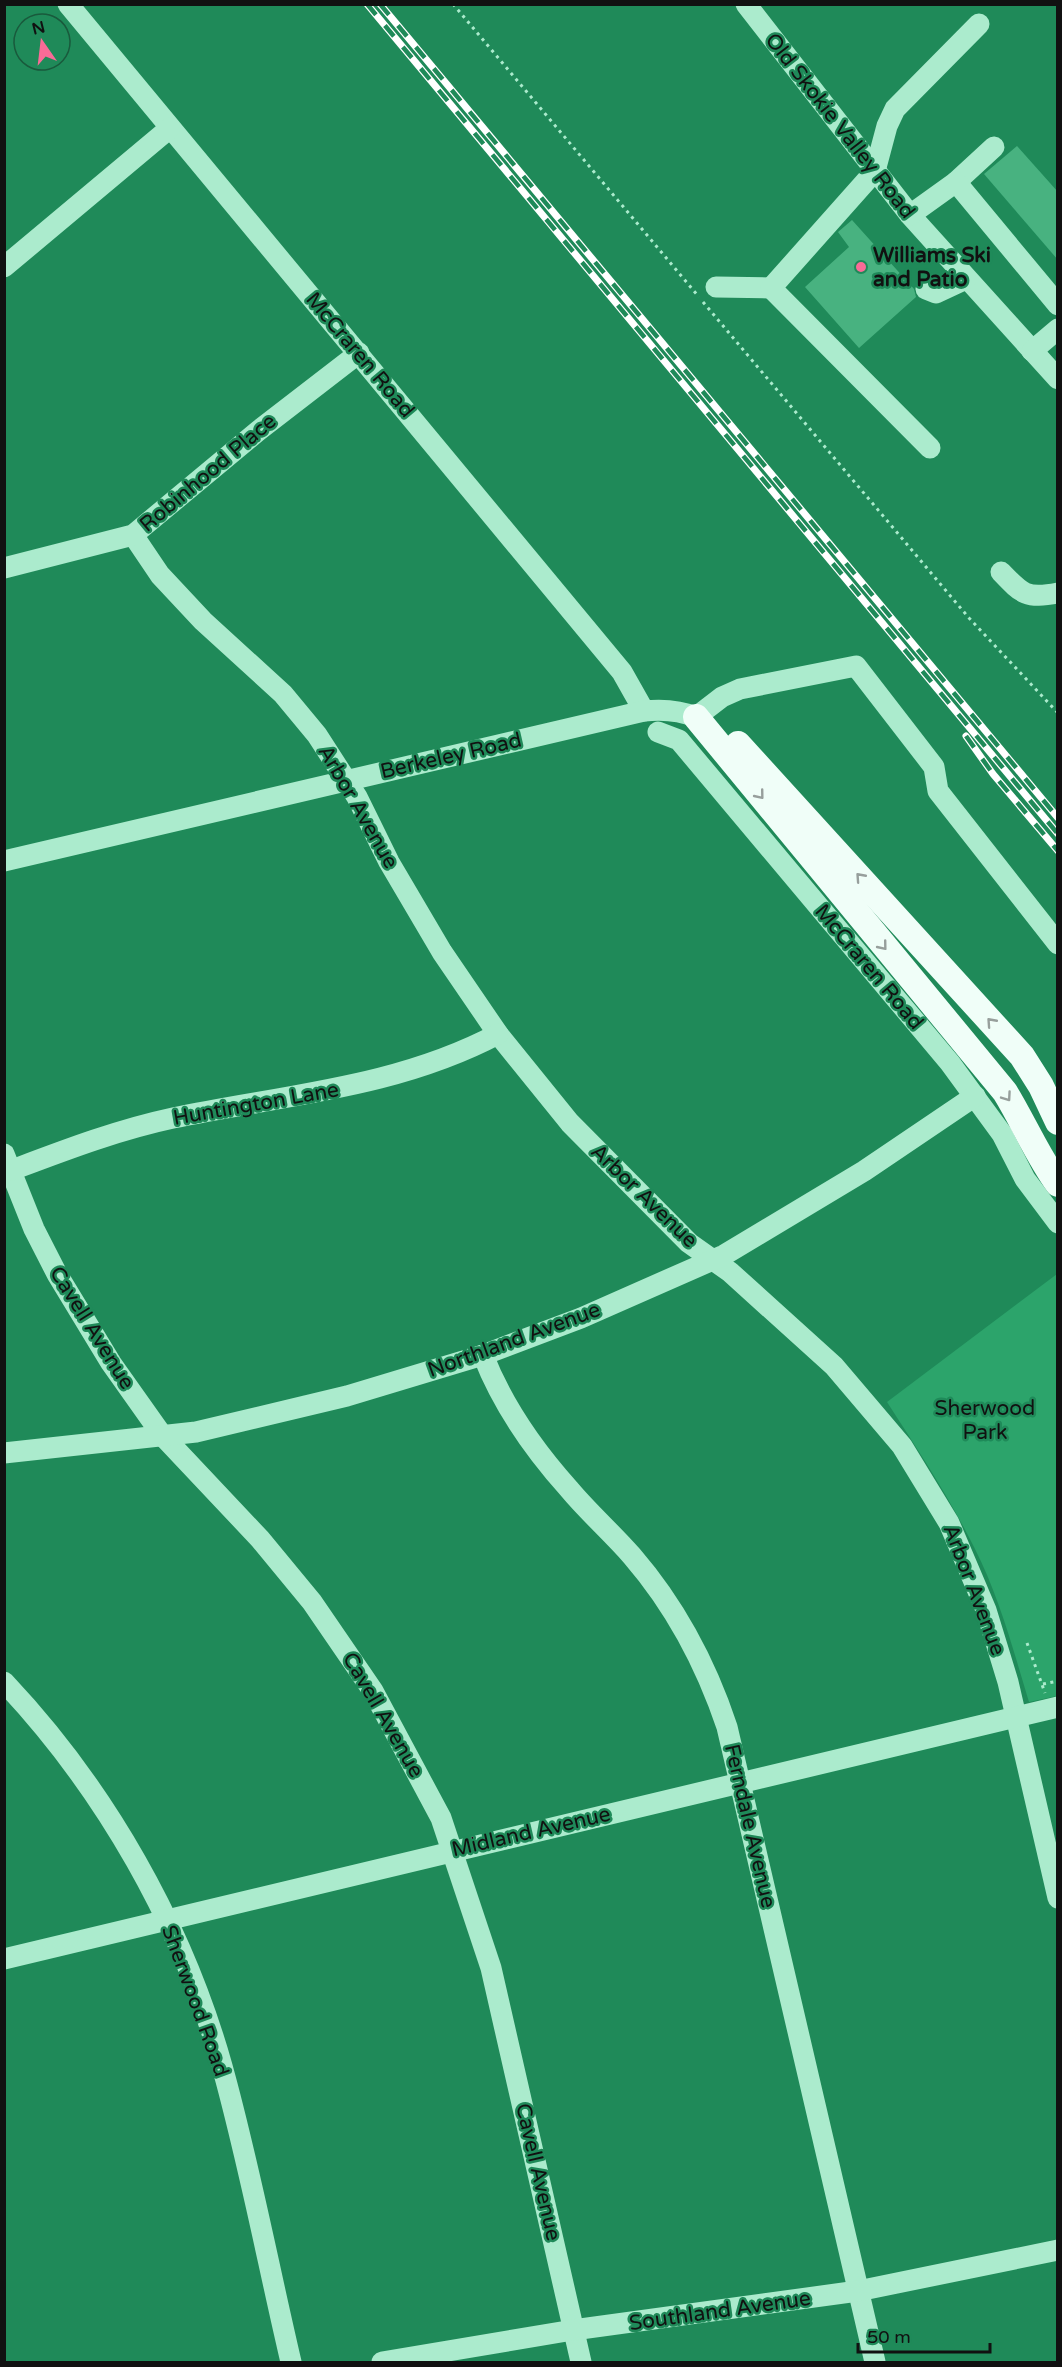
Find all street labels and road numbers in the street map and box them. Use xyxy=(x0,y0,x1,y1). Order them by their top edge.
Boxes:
street label: Old Skokie Valley Road xyxy=(760,28,920,224)
street label: McCraren Road xyxy=(300,287,420,423)
street label: Robinhood Place xyxy=(135,409,281,537)
street label: Berkeley Road xyxy=(378,728,524,784)
street label: Arbor Avenue xyxy=(313,741,403,873)
street label: McCraren Road xyxy=(809,899,929,1035)
street label: Huntington Lane xyxy=(171,1077,341,1131)
street label: Arbor Avenue xyxy=(586,1139,702,1253)
street label: Cavell Avenue xyxy=(44,1262,140,1394)
street label: Northland Avenue xyxy=(424,1297,604,1383)
street label: Arbor Avenue xyxy=(938,1521,1010,1659)
street label: Cavell Avenue xyxy=(337,1648,429,1782)
street label: Ferndale Avenue xyxy=(719,1742,781,1910)
street label: Midland Avenue xyxy=(449,1802,613,1862)
street label: Sherwood Road xyxy=(156,1922,234,2080)
street label: Cavell Avenue xyxy=(510,2101,566,2243)
street label: Southland Avenue xyxy=(628,2286,812,2336)

